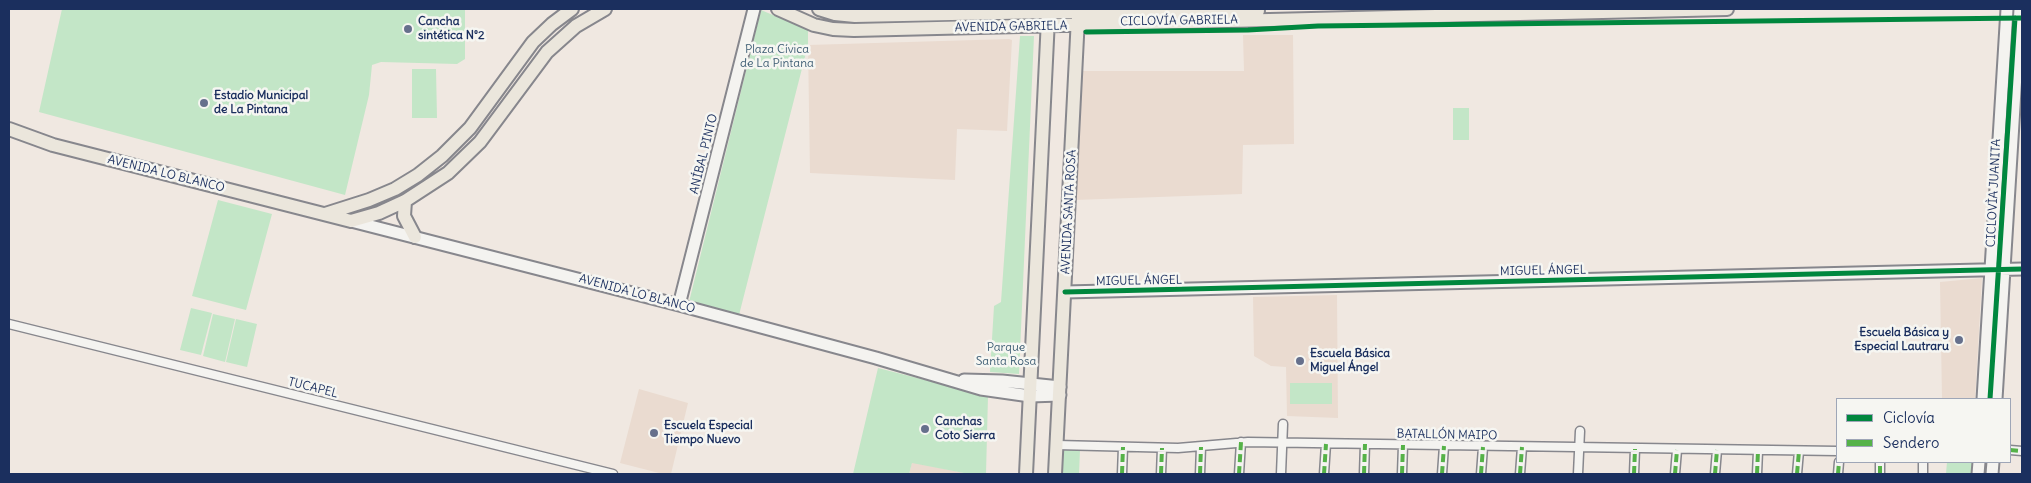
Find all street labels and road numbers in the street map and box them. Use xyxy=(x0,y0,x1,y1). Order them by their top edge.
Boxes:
street label: CICLOVÍA GABRIELA xyxy=(1120,13,1238,29)
street label: AVENIDA GABRIELA xyxy=(954,19,1068,35)
street label: ANÍBAL PINTO xyxy=(687,112,721,196)
street label: CICLOVÌA JUANITA xyxy=(1984,138,2004,248)
street label: AVENIDA SANTA ROSA xyxy=(1059,149,1079,275)
street label: AVENIDA LO BLANCO xyxy=(106,152,226,196)
street label: MIGUEL ÁNGEL xyxy=(1500,263,1586,279)
street label: AVENIDA LO BLANCO xyxy=(577,272,697,316)
street label: MIGUEL ÁNGEL xyxy=(1096,273,1182,289)
street label: TUCAPEL xyxy=(287,375,339,401)
street label: BATALLÓN MAIPO xyxy=(1397,427,1497,443)

